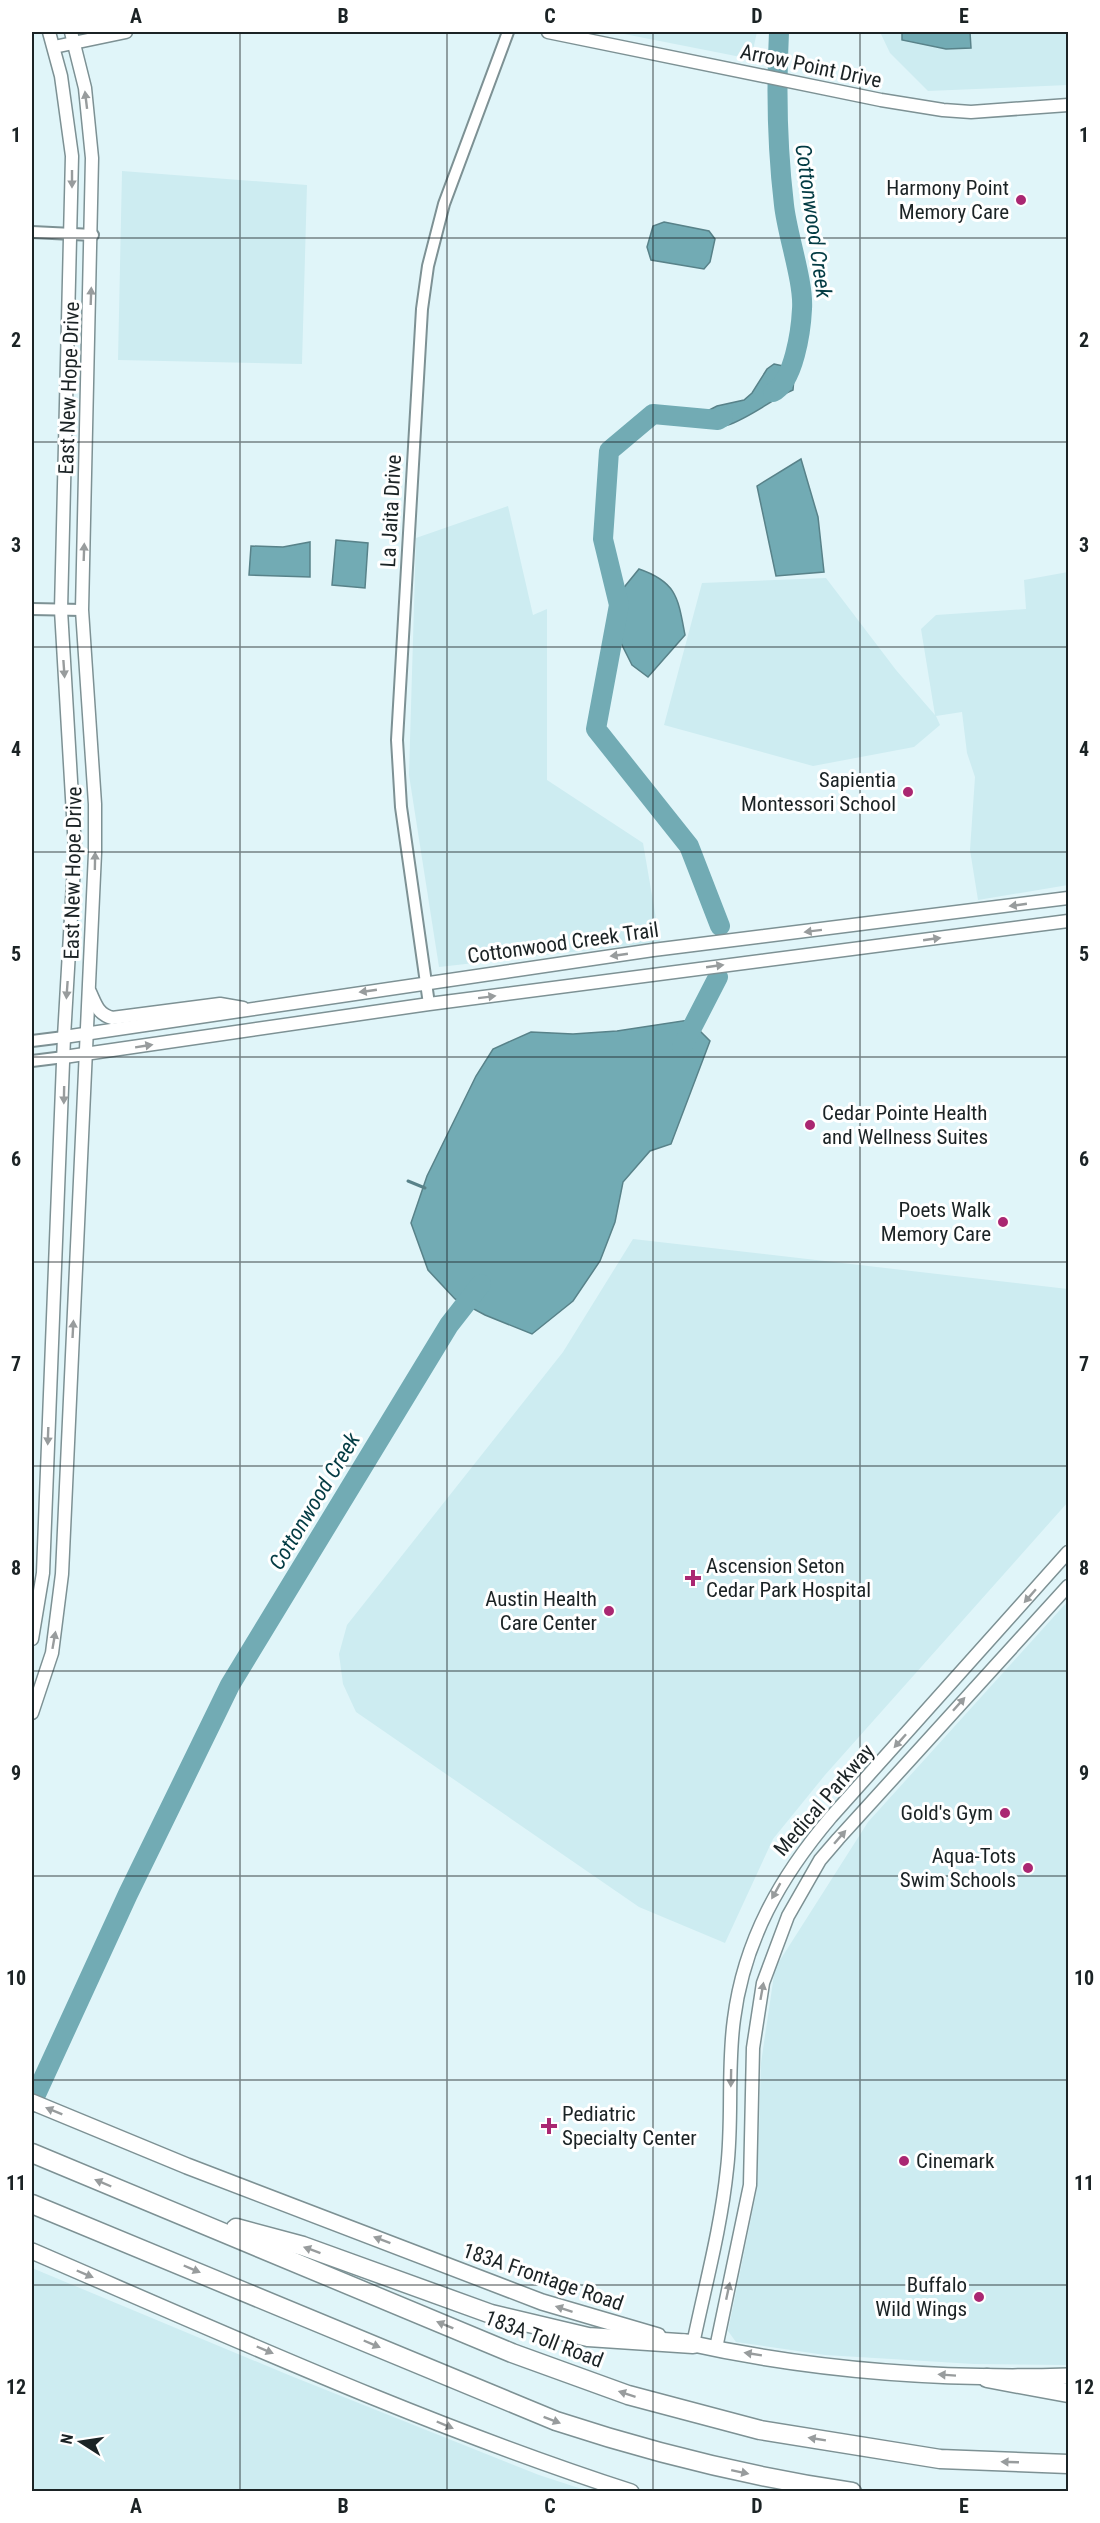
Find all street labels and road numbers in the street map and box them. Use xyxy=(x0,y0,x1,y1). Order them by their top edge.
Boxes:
street label: Arrow Point Drive xyxy=(738,39,884,93)
street label: East New Hope Drive xyxy=(54,301,84,475)
street label: La Jaita Drive xyxy=(376,454,406,568)
street label: East New Hope Drive xyxy=(59,786,87,960)
street label: Cottonwood Creek Trail xyxy=(466,918,660,968)
street label: Medical Parkway xyxy=(769,1739,879,1861)
street label: 183A Frontage Road xyxy=(460,2238,626,2316)
street label: 183A Toll Road xyxy=(481,2305,607,2373)

